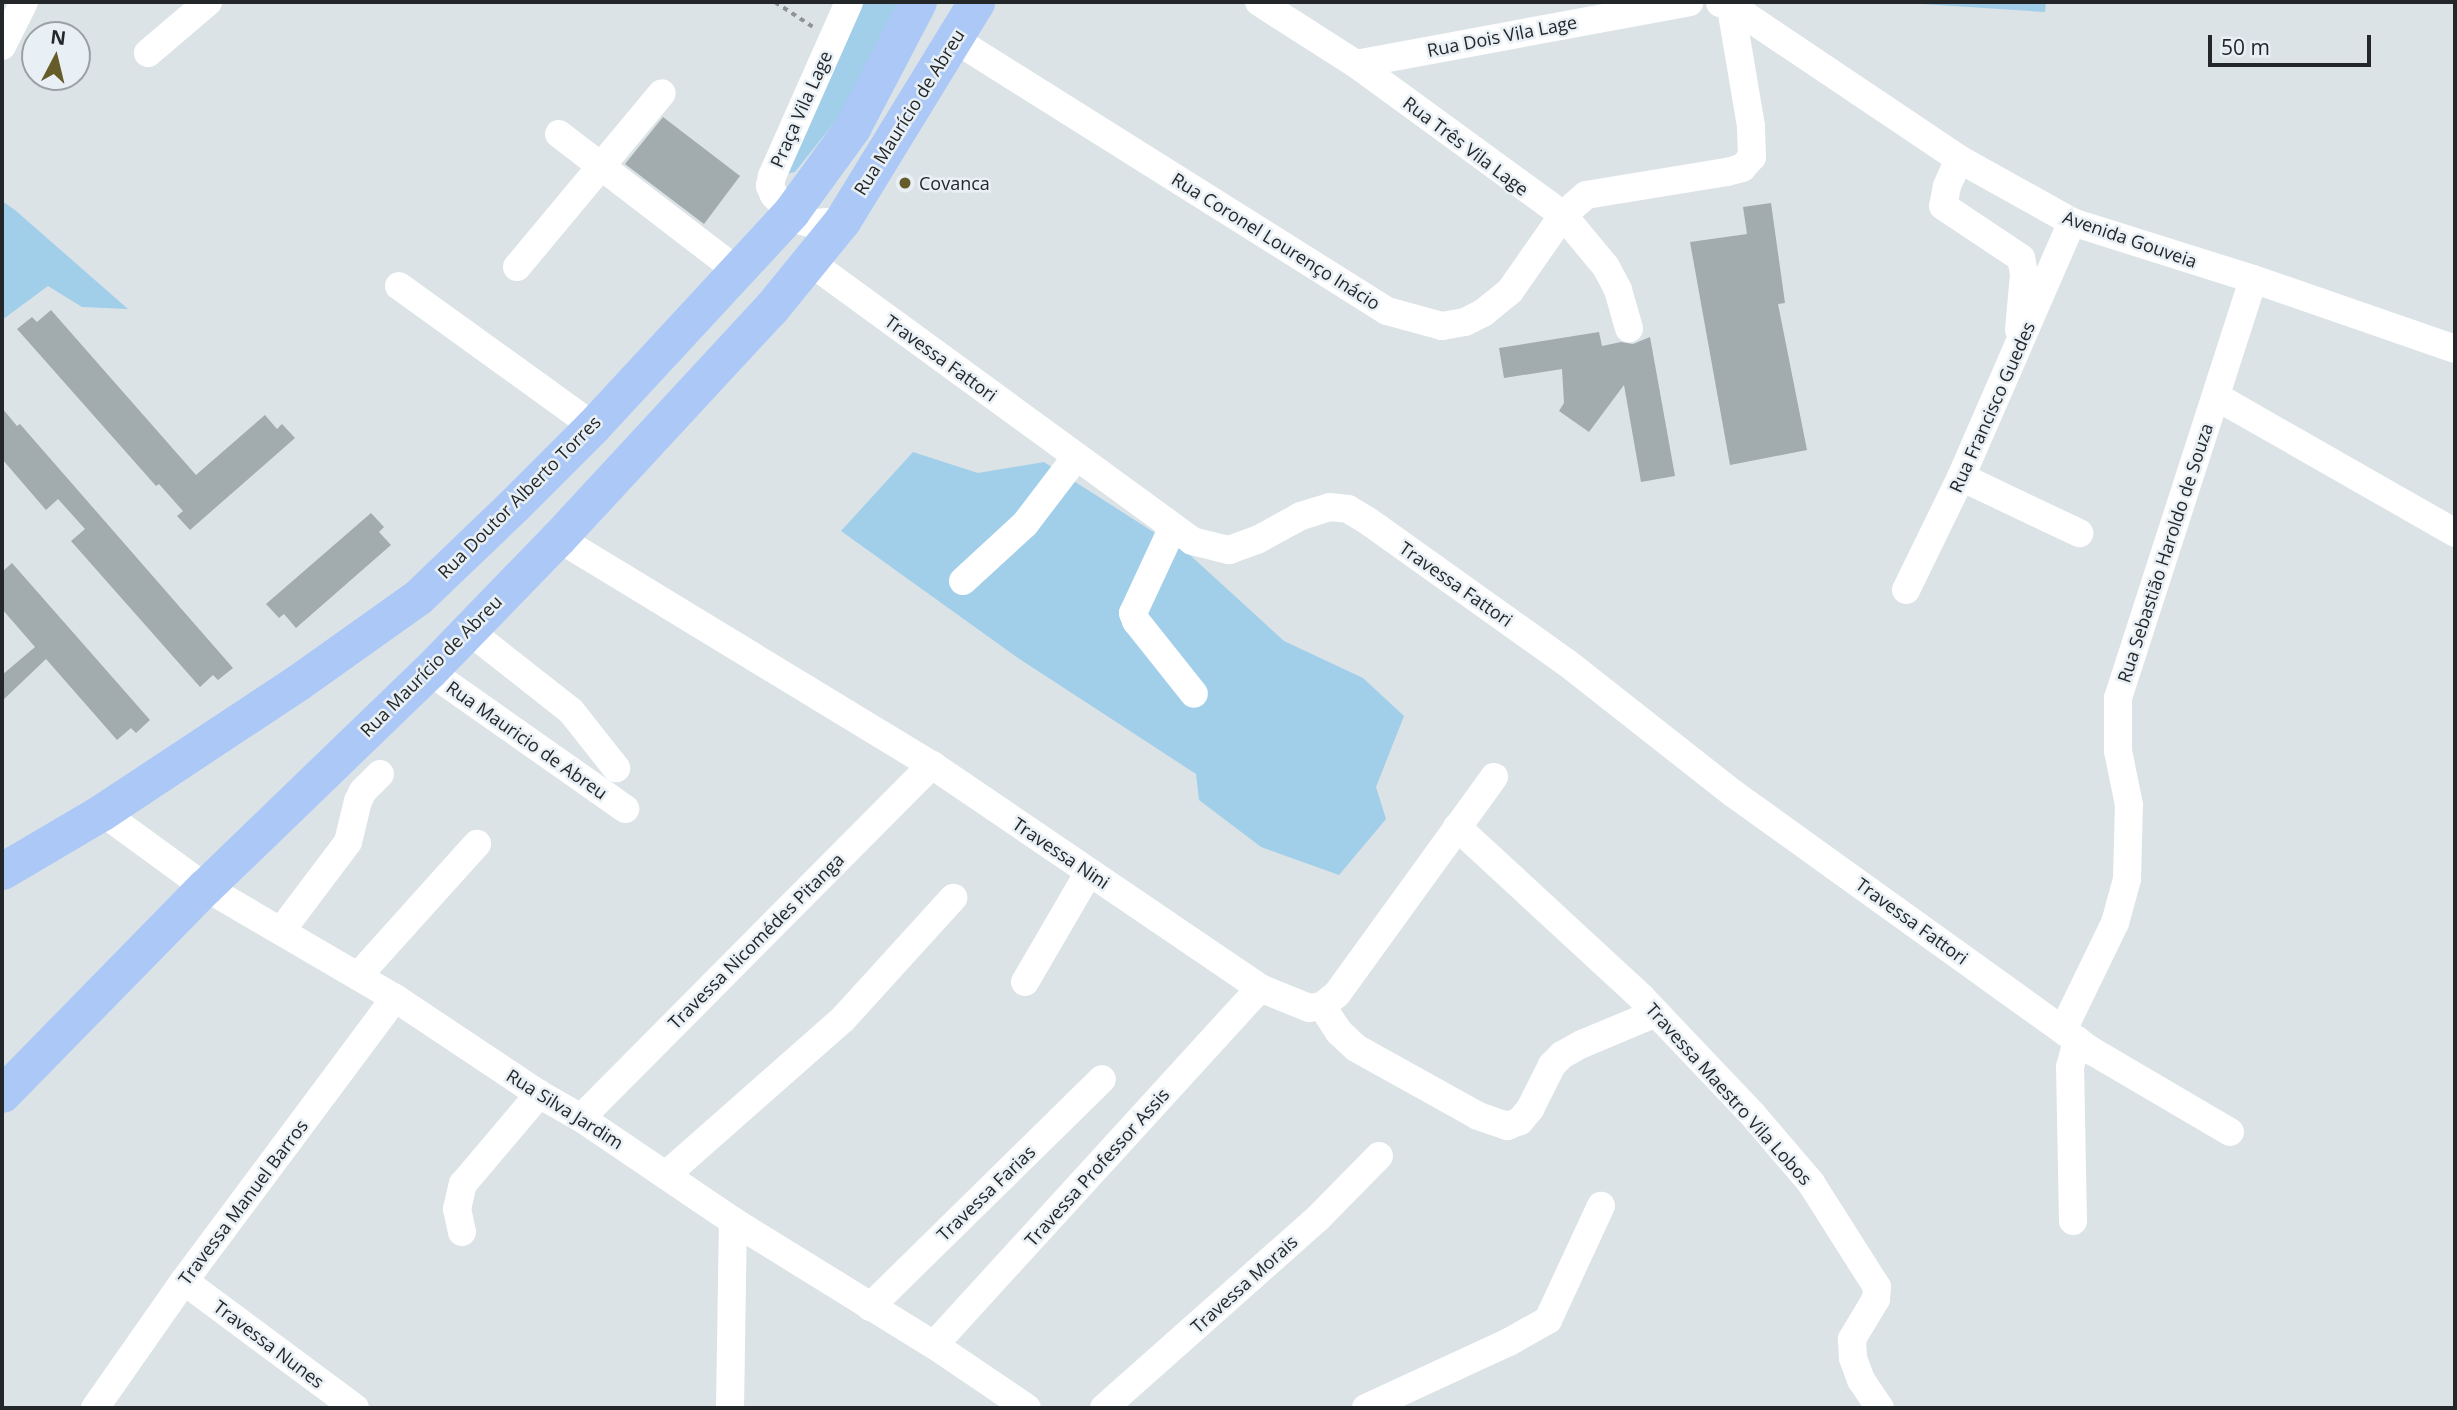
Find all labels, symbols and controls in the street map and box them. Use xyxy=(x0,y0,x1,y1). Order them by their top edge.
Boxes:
street label: Rua Dois Vila Lage xyxy=(1425,11,1579,61)
north arrow xyxy=(21,21,91,91)
scale bar xyxy=(2212,21,2375,65)
text: N xyxy=(49,23,68,51)
street label: Rua Maurício de Abreu xyxy=(849,25,969,199)
text: 50 m xyxy=(2221,33,2270,61)
street label: Praça Vila Lage xyxy=(766,47,836,171)
street label: Rua Três Vila Lage xyxy=(1399,92,1533,200)
street label: Rua Coronel Lourenço Inácio xyxy=(1168,168,1384,314)
place label: Covanca xyxy=(919,172,990,194)
marker: Covanca xyxy=(897,175,913,191)
street label: Avenida Gouveia xyxy=(2060,206,2200,272)
street label: Travessa Fattori xyxy=(881,310,1001,406)
street label: Rua Francisco Guedes xyxy=(1945,318,2039,496)
street label: Rua Doutor Alberto Torres xyxy=(433,411,605,583)
street label: Rua Sebastião Haroldo de Souza xyxy=(2113,421,2217,685)
street label: Travessa Fattori xyxy=(1395,537,1517,631)
street label: Rua Maurício de Abreu xyxy=(356,591,506,741)
street label: Rua Mauricio de Abreu xyxy=(442,676,612,804)
street label: Travessa Nini xyxy=(1009,813,1113,893)
street label: Travessa Nicomédes Pitanga xyxy=(664,849,848,1033)
street label: Travessa Fattori xyxy=(1852,873,1972,969)
street label: Travessa Maestro Vila Lobos xyxy=(1642,999,1816,1189)
street label: Rua Silva Jardim xyxy=(503,1064,627,1154)
street label: Travessa Professor Assis xyxy=(1020,1084,1174,1250)
street label: Travessa Manuel Barros xyxy=(174,1115,312,1289)
street label: Travessa Farias xyxy=(932,1141,1040,1245)
street label: Travessa Morais xyxy=(1186,1231,1302,1337)
street label: Travessa Nunes xyxy=(210,1295,328,1393)

